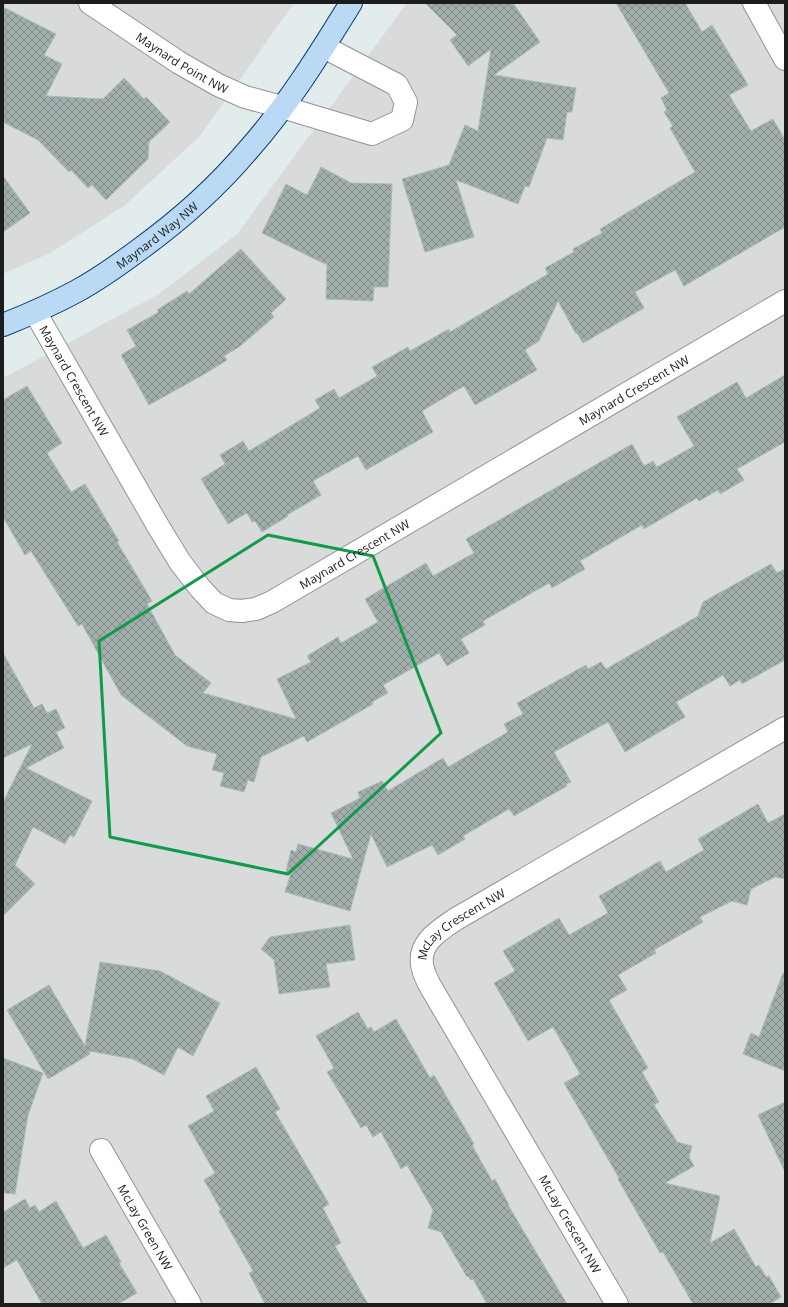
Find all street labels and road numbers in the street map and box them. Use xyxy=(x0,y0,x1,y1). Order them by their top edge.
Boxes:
street label: Maynard Point NW xyxy=(133,28,231,97)
street label: Maynard Way NW xyxy=(112,198,201,273)
street label: Maynard Crescent NW xyxy=(36,322,113,439)
street label: Maynard Crescent NW xyxy=(575,351,692,429)
street label: Maynard Crescent NW xyxy=(296,515,413,593)
street label: McLay Crescent NW xyxy=(413,884,508,961)
street label: McLay Crescent NW xyxy=(535,1172,605,1276)
street label: McLay Green NW xyxy=(114,1181,177,1273)

